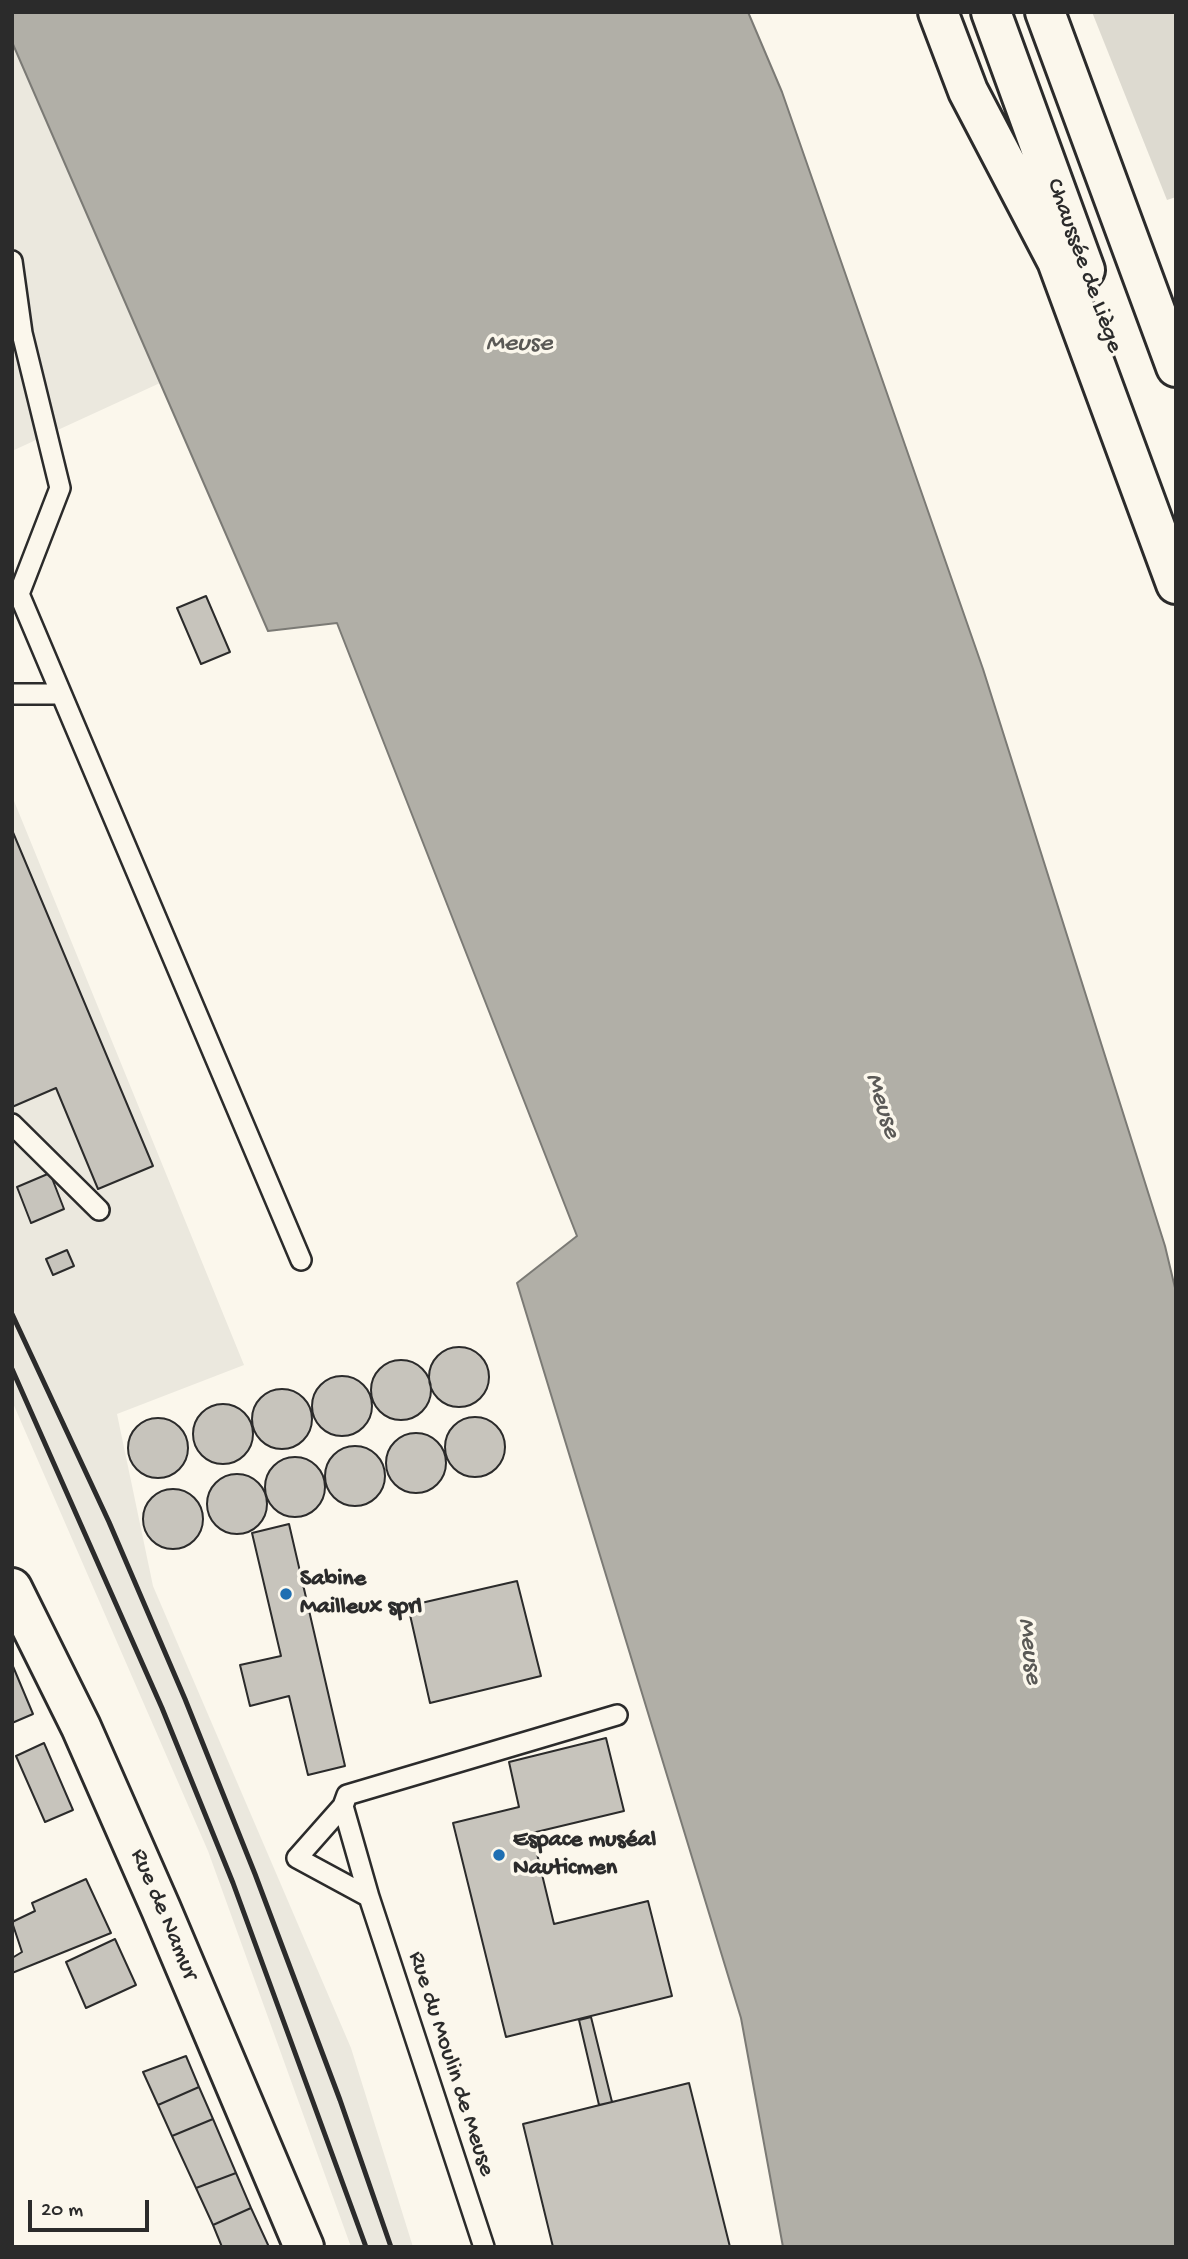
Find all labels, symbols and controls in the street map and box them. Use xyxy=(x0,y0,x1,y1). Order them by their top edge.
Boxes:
street label: Chaussée de Liège xyxy=(1038,175,1128,357)
water label: Meuse xyxy=(486,329,552,361)
water label: Meuse xyxy=(856,1069,906,1143)
place label: Sabine Mailleux sprl xyxy=(300,1566,422,1622)
marker: Sabine Mailleux sprl xyxy=(278,1586,294,1602)
water label: Meuse xyxy=(1008,1616,1048,1686)
place label: Espace muséal Nauticmen xyxy=(513,1827,656,1883)
street label: Rue de Namur xyxy=(122,1845,204,1985)
marker: Espace muséal Nauticmen xyxy=(491,1847,507,1863)
street label: Rue du Moulin de Meuse xyxy=(400,1948,500,2180)
scale bar xyxy=(32,2186,152,2230)
text: 20 m xyxy=(41,2199,83,2224)

